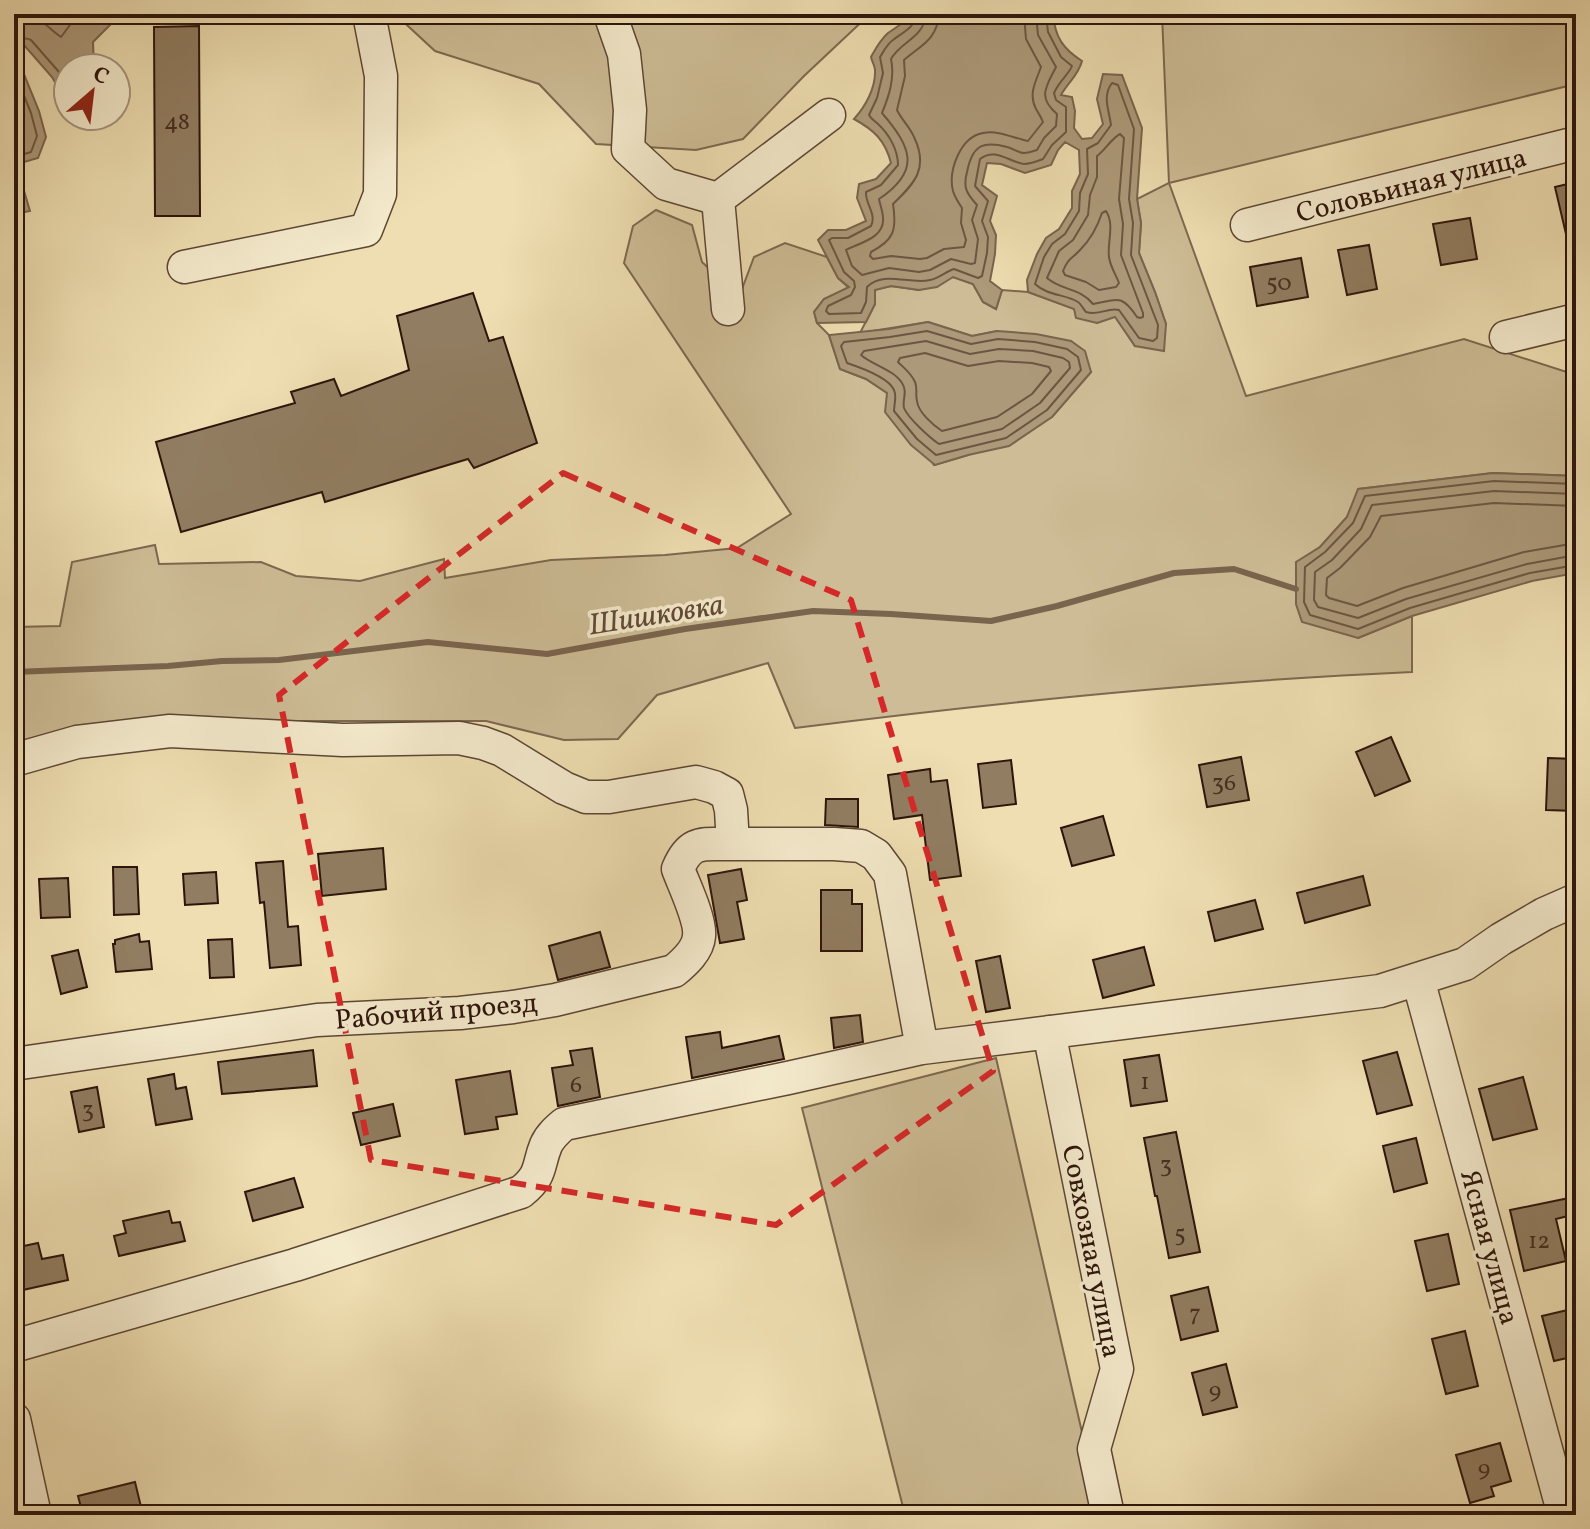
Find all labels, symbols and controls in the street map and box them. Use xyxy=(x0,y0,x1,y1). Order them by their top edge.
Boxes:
north arrow xyxy=(52,52,132,132)
text: С xyxy=(87,60,114,94)
house number: 48 xyxy=(164,106,190,140)
street label: Соловьиная улица xyxy=(1292,139,1531,234)
house number: 50 xyxy=(1266,267,1292,301)
water label: Шишковка xyxy=(586,585,727,647)
house number: 36 xyxy=(1212,767,1236,801)
street label: Рабочий проезд xyxy=(333,984,539,1041)
house number: 1 xyxy=(1140,1066,1150,1100)
house number: 6 xyxy=(570,1069,582,1103)
house number: 3 xyxy=(82,1094,94,1128)
street label: Совхозная улица xyxy=(1051,1142,1130,1361)
house number: 3 xyxy=(1160,1149,1172,1183)
street label: Ясная улица xyxy=(1449,1166,1528,1329)
house number: 5 xyxy=(1174,1218,1186,1252)
house number: 12 xyxy=(1528,1225,1550,1259)
house number: 7 xyxy=(1189,1298,1201,1332)
house number: 9 xyxy=(1209,1375,1221,1409)
house number: 9 xyxy=(1478,1453,1490,1487)

